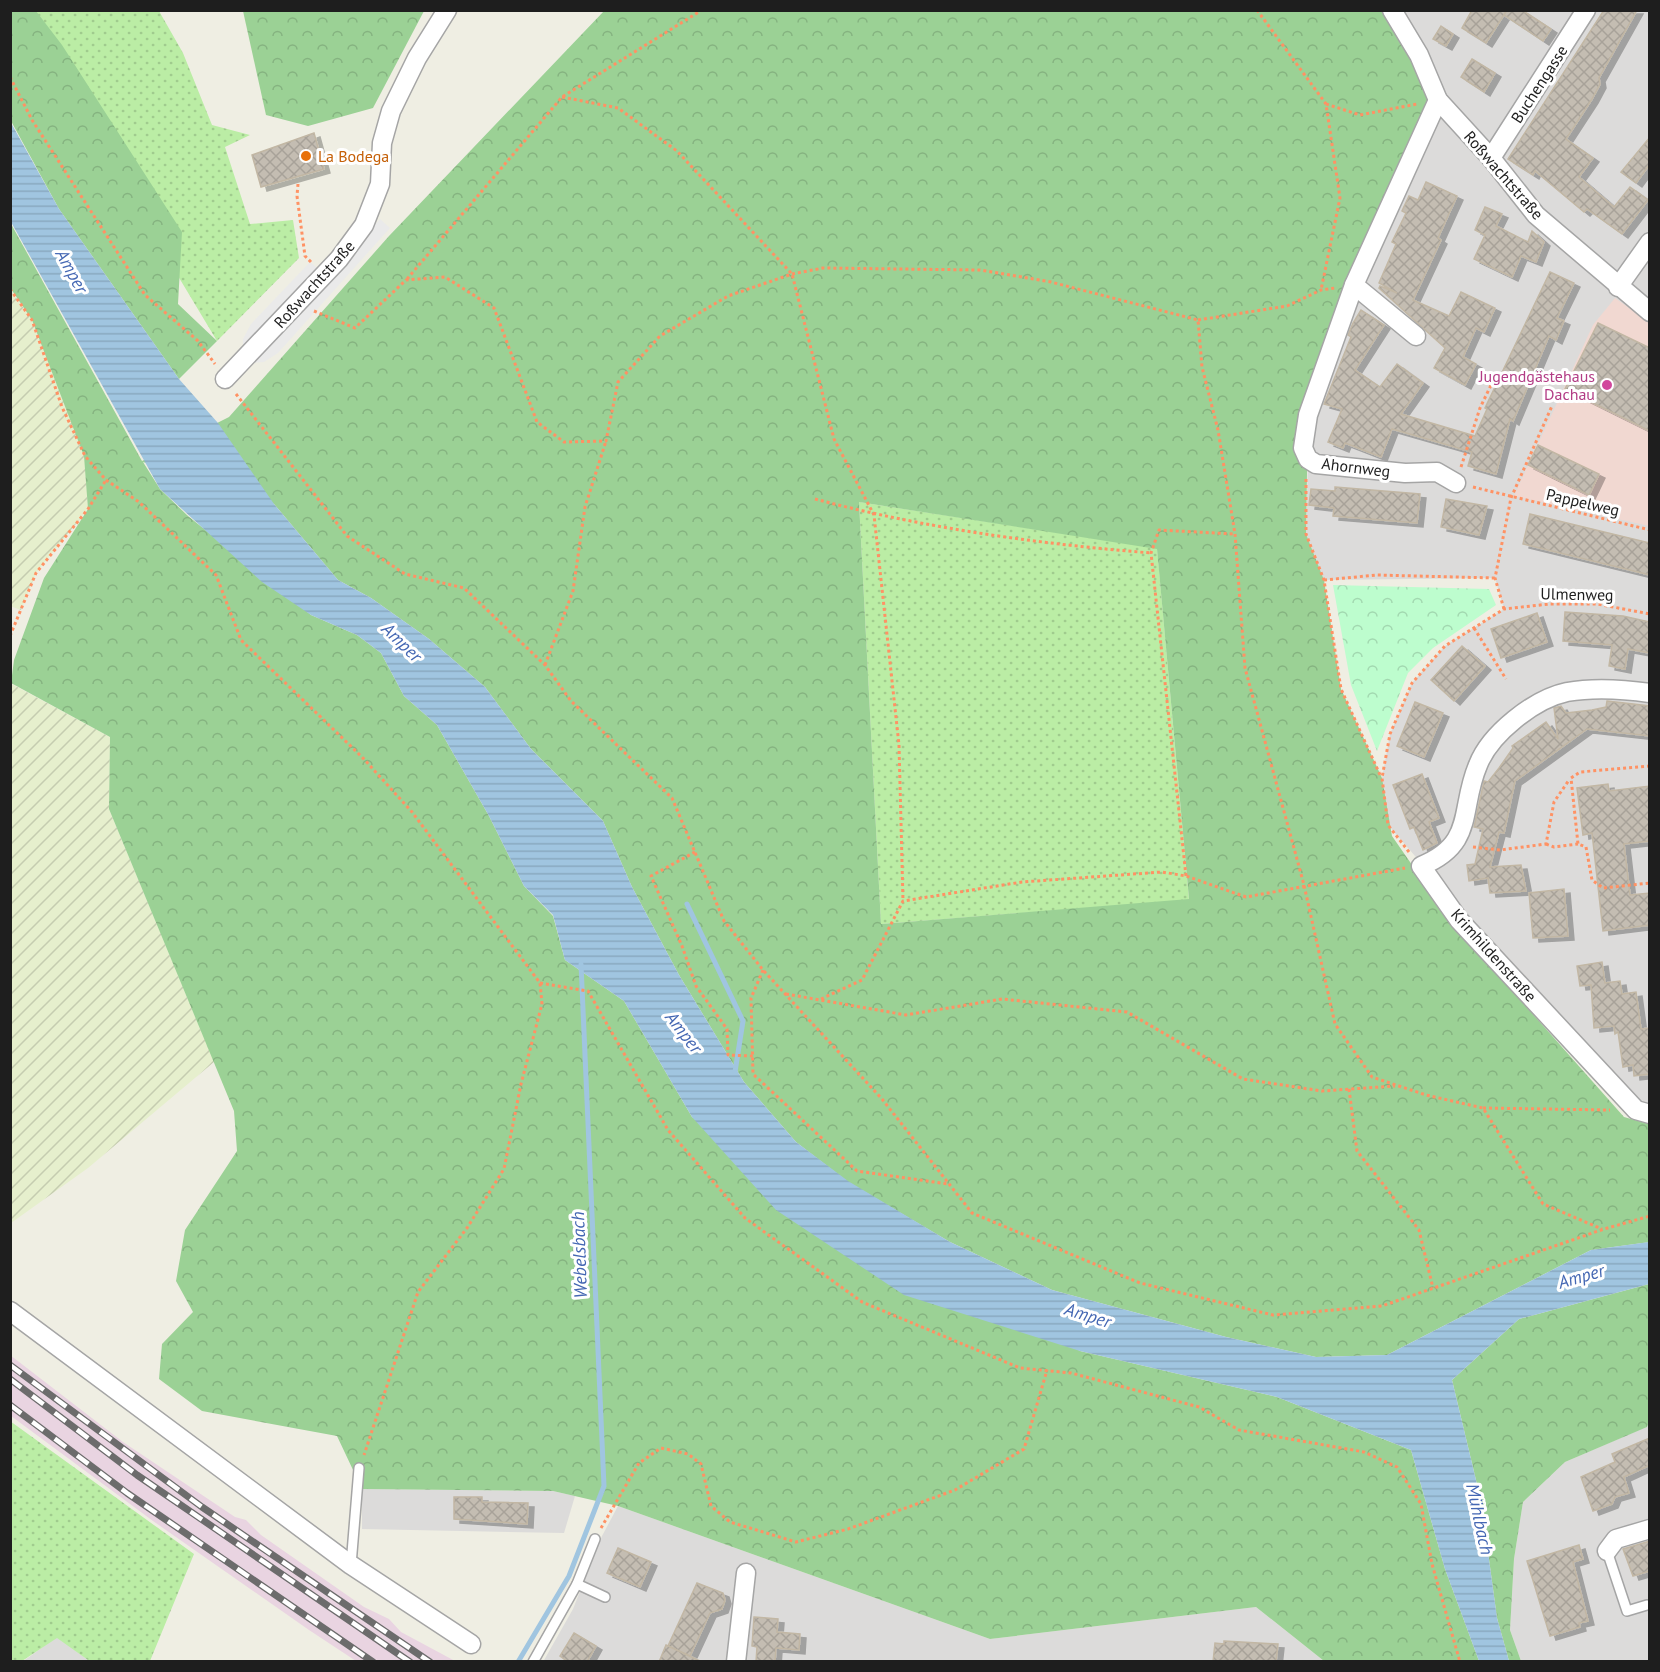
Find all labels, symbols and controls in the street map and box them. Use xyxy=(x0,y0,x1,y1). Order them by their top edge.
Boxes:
street label: Buchengasse xyxy=(1506,41,1572,127)
street label: Roßwachtstraße xyxy=(1460,127,1548,223)
place label: La Bodega xyxy=(318,146,389,166)
marker: La Bodega xyxy=(299,149,313,163)
street label: Roßwachtstraße xyxy=(269,236,359,332)
water label: Amper xyxy=(50,244,94,298)
place label: Jugendgästehaus Dachau xyxy=(1478,366,1595,404)
marker: Jugendgästehaus Dachau xyxy=(1600,378,1614,392)
street label: Ahornweg xyxy=(1321,453,1391,481)
street label: Pappelweg xyxy=(1544,484,1622,520)
street label: Ulmenweg xyxy=(1540,583,1614,605)
water label: Amper xyxy=(376,617,428,667)
street label: Krimhildenstraße xyxy=(1447,904,1541,1006)
water label: Amper xyxy=(660,1006,708,1059)
water label: Webelsbach xyxy=(566,1211,592,1299)
water label: Amper xyxy=(1554,1258,1608,1294)
water label: Amper xyxy=(1061,1297,1115,1333)
water label: Mühlbach xyxy=(1461,1481,1499,1557)

